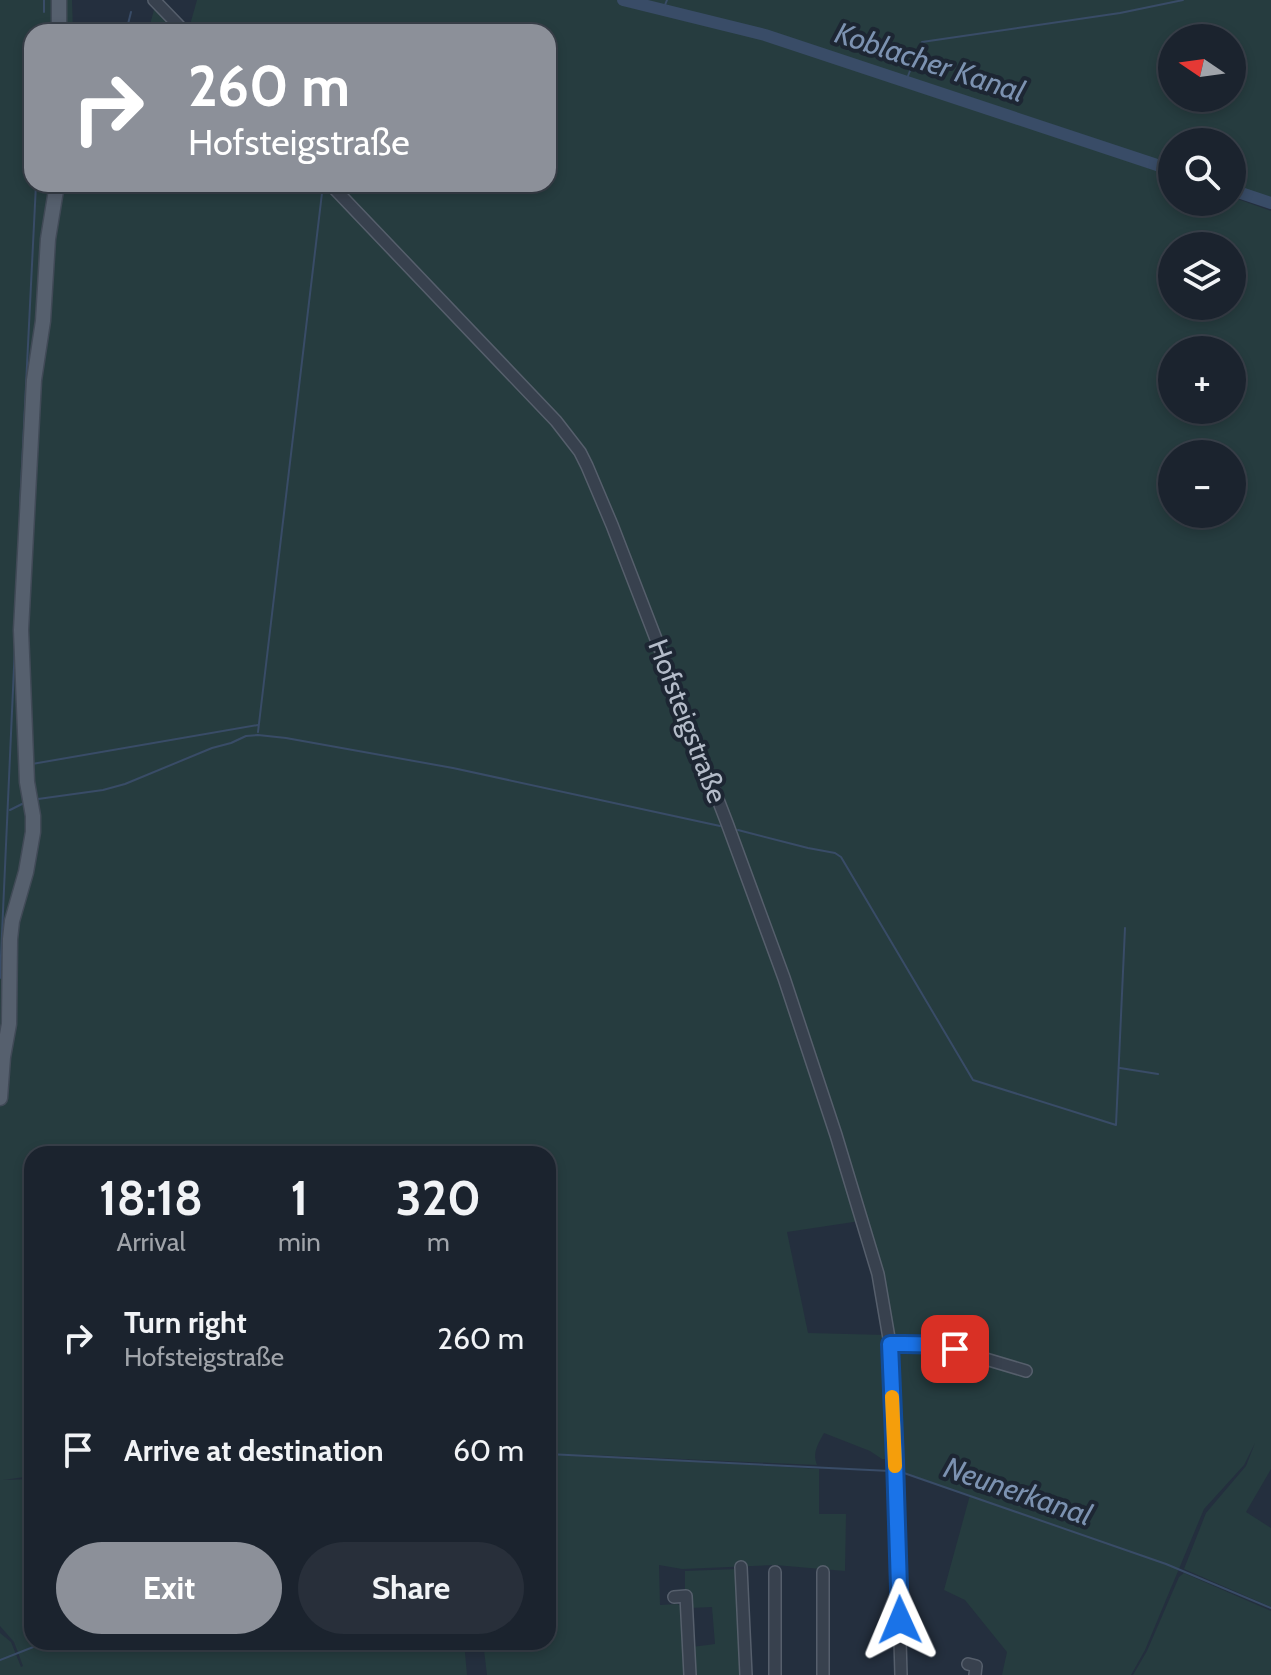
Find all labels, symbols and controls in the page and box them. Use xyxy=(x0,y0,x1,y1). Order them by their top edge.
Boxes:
water label: Koblacher Kanal xyxy=(830,14,1030,110)
north arrow xyxy=(1158,24,1246,112)
map controls xyxy=(1158,24,1246,528)
text: 260 m xyxy=(188,52,350,120)
icon: right xyxy=(56,56,160,160)
text: Hofsteigstraße xyxy=(188,120,410,164)
button: search xyxy=(1158,128,1246,216)
button: layers xyxy=(1158,232,1246,320)
button: + xyxy=(1158,336,1246,424)
button: − xyxy=(1158,440,1246,528)
street label: Hofsteigstraße xyxy=(641,634,735,808)
text: 18:18 xyxy=(99,1169,203,1227)
text: 1 xyxy=(291,1169,308,1227)
text: 320 xyxy=(396,1169,481,1227)
text: Arrival xyxy=(116,1226,186,1258)
text: min xyxy=(278,1226,321,1258)
text: m xyxy=(427,1226,450,1258)
text: Turn right xyxy=(124,1304,247,1341)
pin xyxy=(921,1315,989,1383)
icon: right xyxy=(56,1316,100,1360)
text: 260 m xyxy=(437,1320,524,1357)
icon: arrive xyxy=(933,1327,977,1371)
text: Hofsteigstraße xyxy=(124,1341,284,1373)
icon: arrive xyxy=(56,1428,100,1472)
text: Arrive at destination xyxy=(124,1432,384,1469)
text: 60 m xyxy=(453,1432,524,1469)
water label: Neunerkanal xyxy=(939,1448,1097,1534)
button: Exit xyxy=(56,1542,282,1634)
button: Share xyxy=(298,1542,524,1634)
position arrow xyxy=(858,1578,942,1662)

